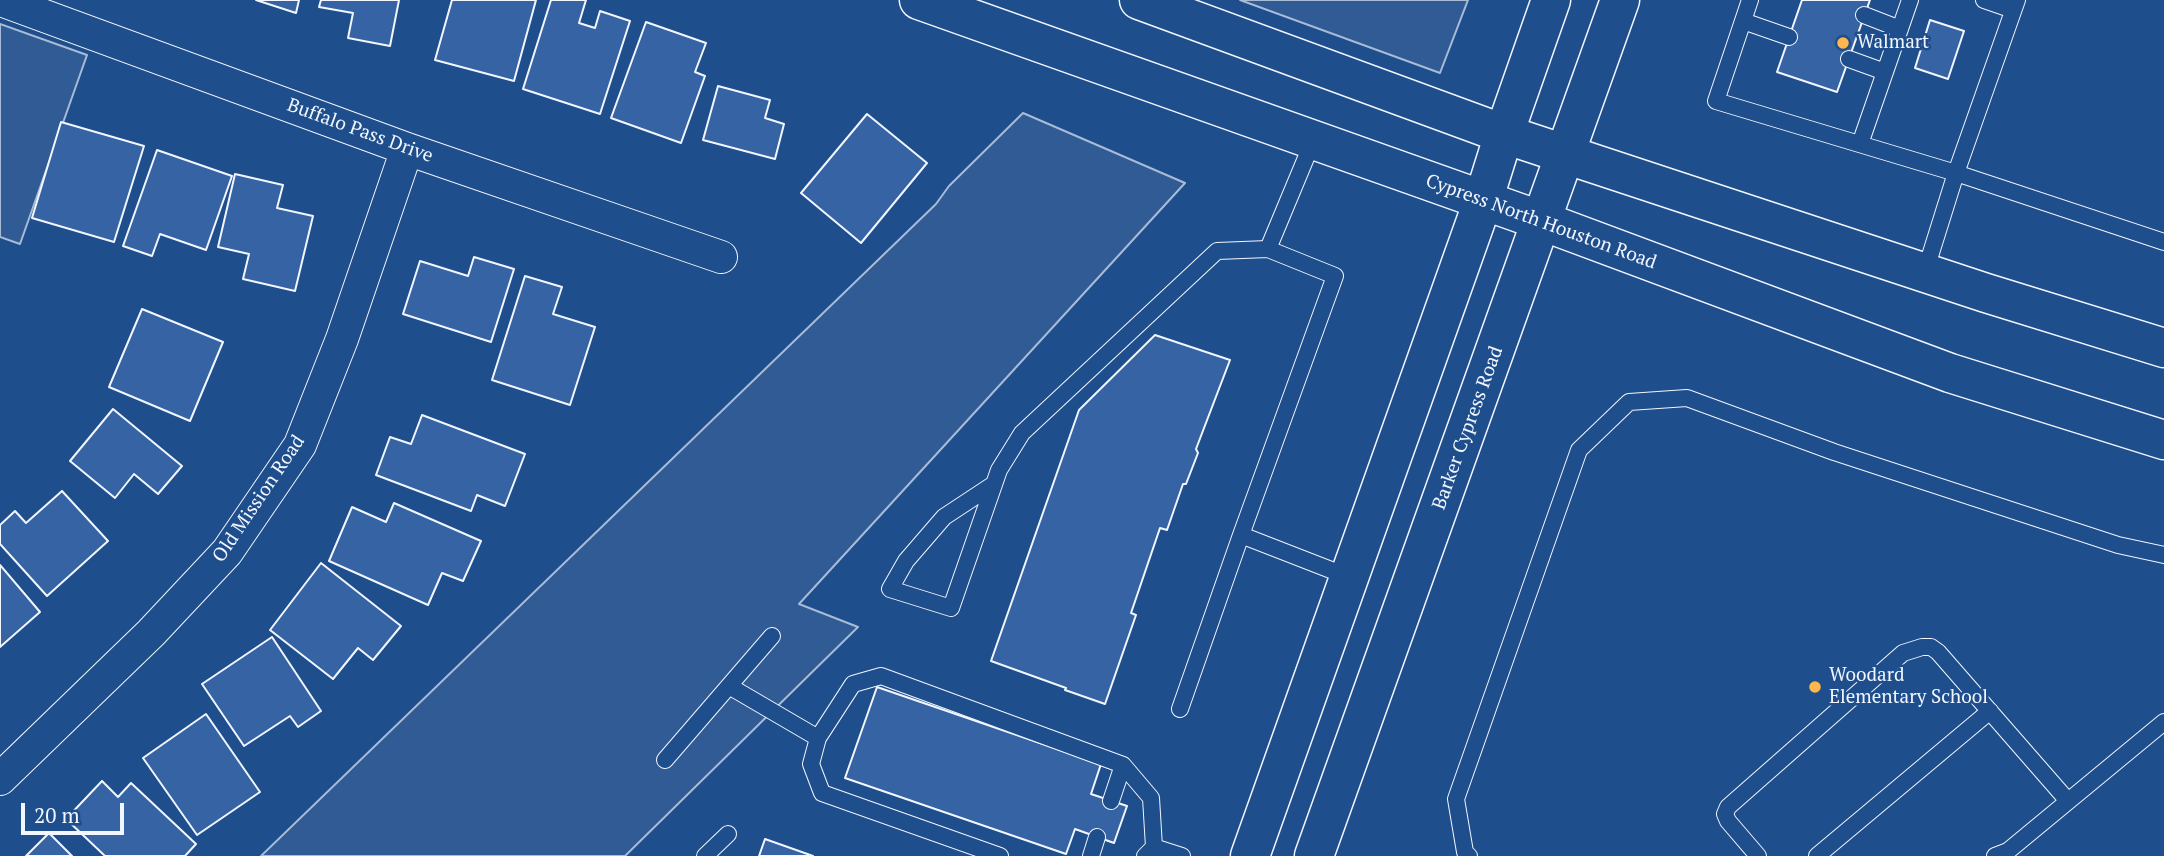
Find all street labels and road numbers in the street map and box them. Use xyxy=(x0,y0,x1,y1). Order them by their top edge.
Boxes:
street label: Buffalo Pass Drive xyxy=(284,94,436,168)
street label: Cypress North Houston Road xyxy=(1423,170,1659,274)
street label: Barker Cypress Road xyxy=(1428,343,1508,513)
street label: Old Mission Road xyxy=(208,431,310,567)

